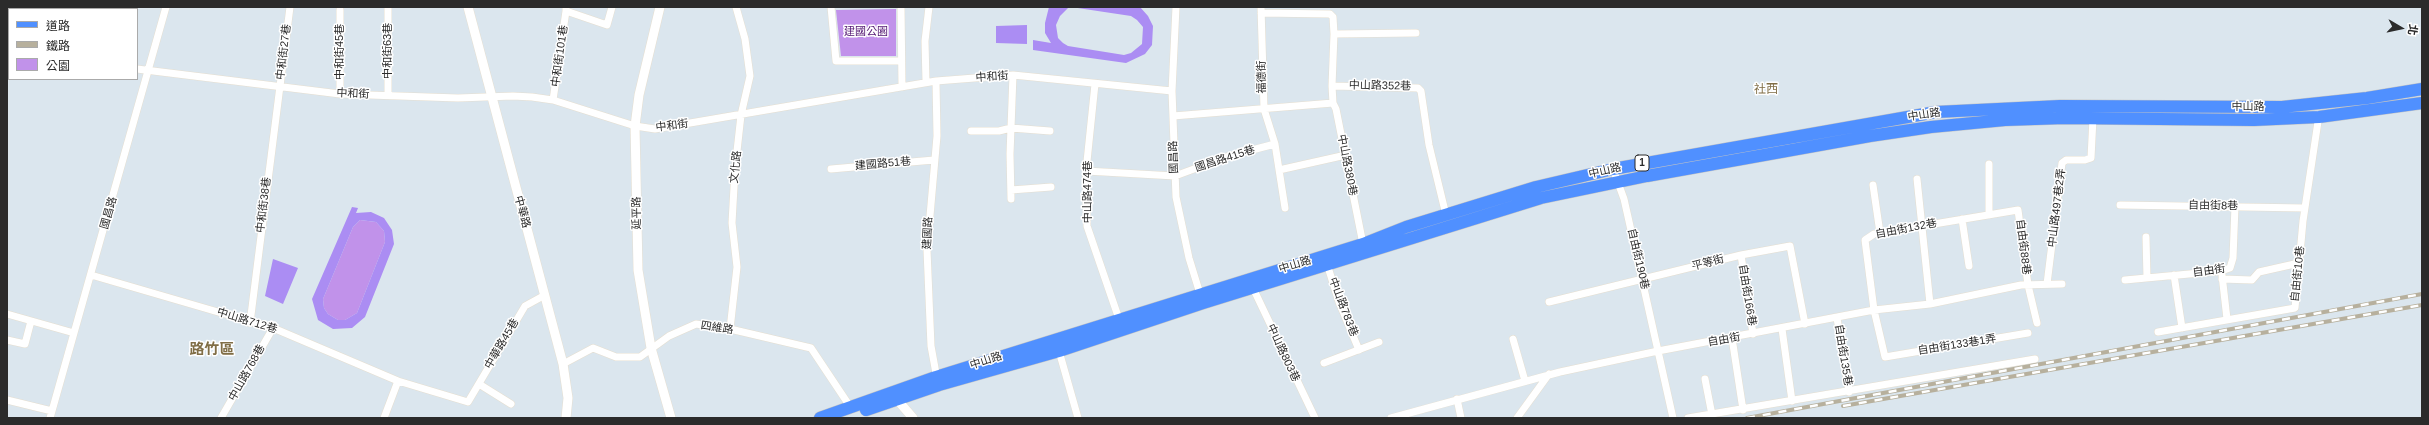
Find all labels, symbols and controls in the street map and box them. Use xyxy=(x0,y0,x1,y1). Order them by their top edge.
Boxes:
legend xyxy=(8,8,138,80)
north arrow xyxy=(2381,8,2421,48)
text: 道路 xyxy=(46,19,70,33)
street label: 中和街27巷 xyxy=(274,23,294,81)
street label: 中和街63巷 xyxy=(381,23,395,79)
street label: 中和街45巷 xyxy=(333,24,347,80)
street label: 中和街101巷 xyxy=(549,24,571,88)
text: 北 xyxy=(2406,24,2420,36)
park label: 建國公園 xyxy=(844,25,888,39)
text: 鐵路 xyxy=(46,39,70,53)
text: 公園 xyxy=(46,59,70,73)
street label: 福德街 xyxy=(1255,60,1269,94)
street label: 中和街 xyxy=(975,69,1009,85)
street label: 中山路352巷 xyxy=(1349,79,1411,93)
district label: 社西 xyxy=(1754,83,1778,97)
street label: 中和街 xyxy=(336,87,370,101)
street label: 中山路 xyxy=(2232,100,2264,114)
street label: 中山路 xyxy=(1907,106,1941,124)
street label: 中和街 xyxy=(655,117,689,135)
street label: 中山路380巷 xyxy=(1335,133,1359,197)
street label: 國昌路 xyxy=(1167,140,1181,174)
street label: 國昌路415巷 xyxy=(1193,143,1257,175)
street label: 文化路 xyxy=(728,150,744,184)
street label: 建國路51巷 xyxy=(854,155,912,173)
road number: 1 xyxy=(1635,155,1649,171)
street label: 中山路474巷 xyxy=(1081,161,1095,223)
street label: 中山路 xyxy=(1587,161,1623,181)
street label: 中山路497巷2弄 xyxy=(2046,168,2068,248)
street label: 中和街38巷 xyxy=(254,176,274,234)
street label: 中華路 xyxy=(511,194,533,230)
street label: 國昌路 xyxy=(98,195,120,231)
street label: 延平路 xyxy=(630,196,644,230)
street label: 自由街8巷 xyxy=(2188,199,2238,213)
street label: 建國路 xyxy=(921,216,935,250)
street label: 自由街132巷 xyxy=(1874,217,1938,241)
street label: 自由街88巷 xyxy=(2013,218,2033,276)
street label: 自由街190巷 xyxy=(1625,227,1651,291)
street label: 自由街10巷 xyxy=(2288,245,2308,303)
street label: 平等街 xyxy=(1690,253,1726,273)
street label: 中山路 xyxy=(1277,254,1313,276)
street label: 自由街 xyxy=(2192,262,2226,280)
street label: 自由街166巷 xyxy=(1736,263,1758,327)
street label: 中山路783巷 xyxy=(1326,276,1360,338)
street label: 中山路712巷 xyxy=(215,306,279,336)
street label: 中華路45巷 xyxy=(482,316,522,372)
street label: 四維路 xyxy=(700,319,734,337)
street label: 中山路803巷 xyxy=(1264,322,1302,384)
street label: 自由街135巷 xyxy=(1832,323,1854,387)
street label: 自由街 xyxy=(1707,331,1741,349)
street label: 自由街133巷1弄 xyxy=(1917,332,1997,358)
district label: 路竹區 xyxy=(190,341,234,359)
street label: 中山路768巷 xyxy=(226,343,268,403)
street label: 中山路 xyxy=(968,350,1004,372)

